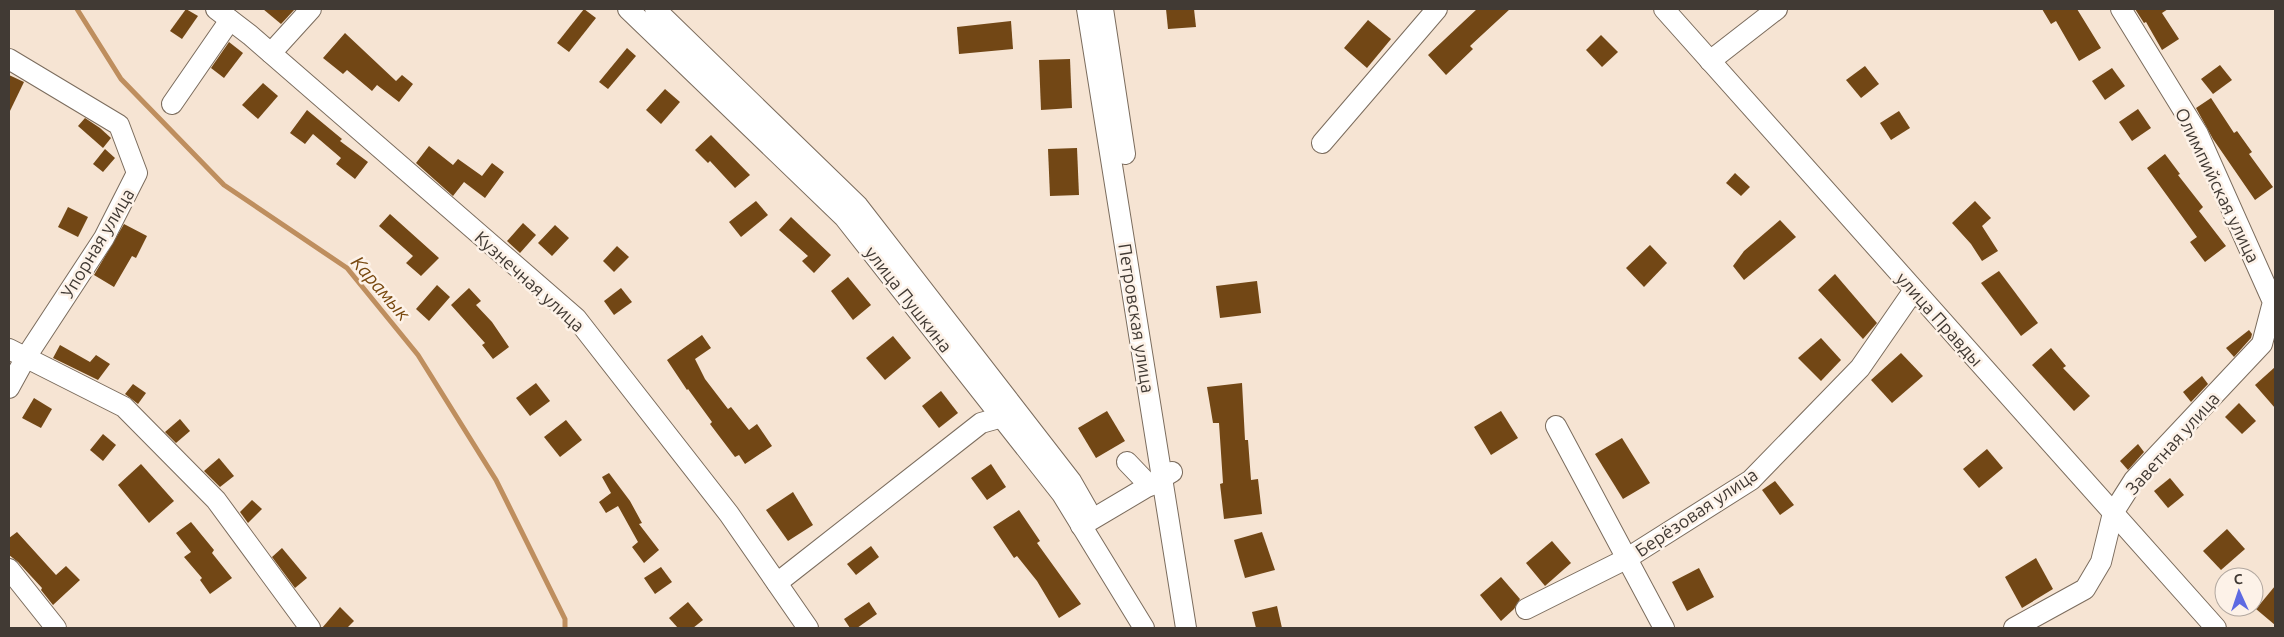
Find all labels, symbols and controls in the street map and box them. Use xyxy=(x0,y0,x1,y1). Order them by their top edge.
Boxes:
street label: Олимпийская улица xyxy=(2172,104,2264,266)
street label: Упорная улица xyxy=(56,185,138,301)
street label: Кузнечная улица xyxy=(471,227,589,335)
street label: улица Пушкина xyxy=(861,242,957,356)
street label: Петровская улица xyxy=(1115,242,1159,394)
water label: Карамык xyxy=(347,251,415,325)
street label: улица Правды xyxy=(1893,268,1987,370)
street label: Заветная улица xyxy=(2121,388,2223,498)
street label: Берёзовая улица xyxy=(1631,464,1761,560)
north arrow xyxy=(2214,567,2264,617)
text: С xyxy=(2233,571,2243,587)

